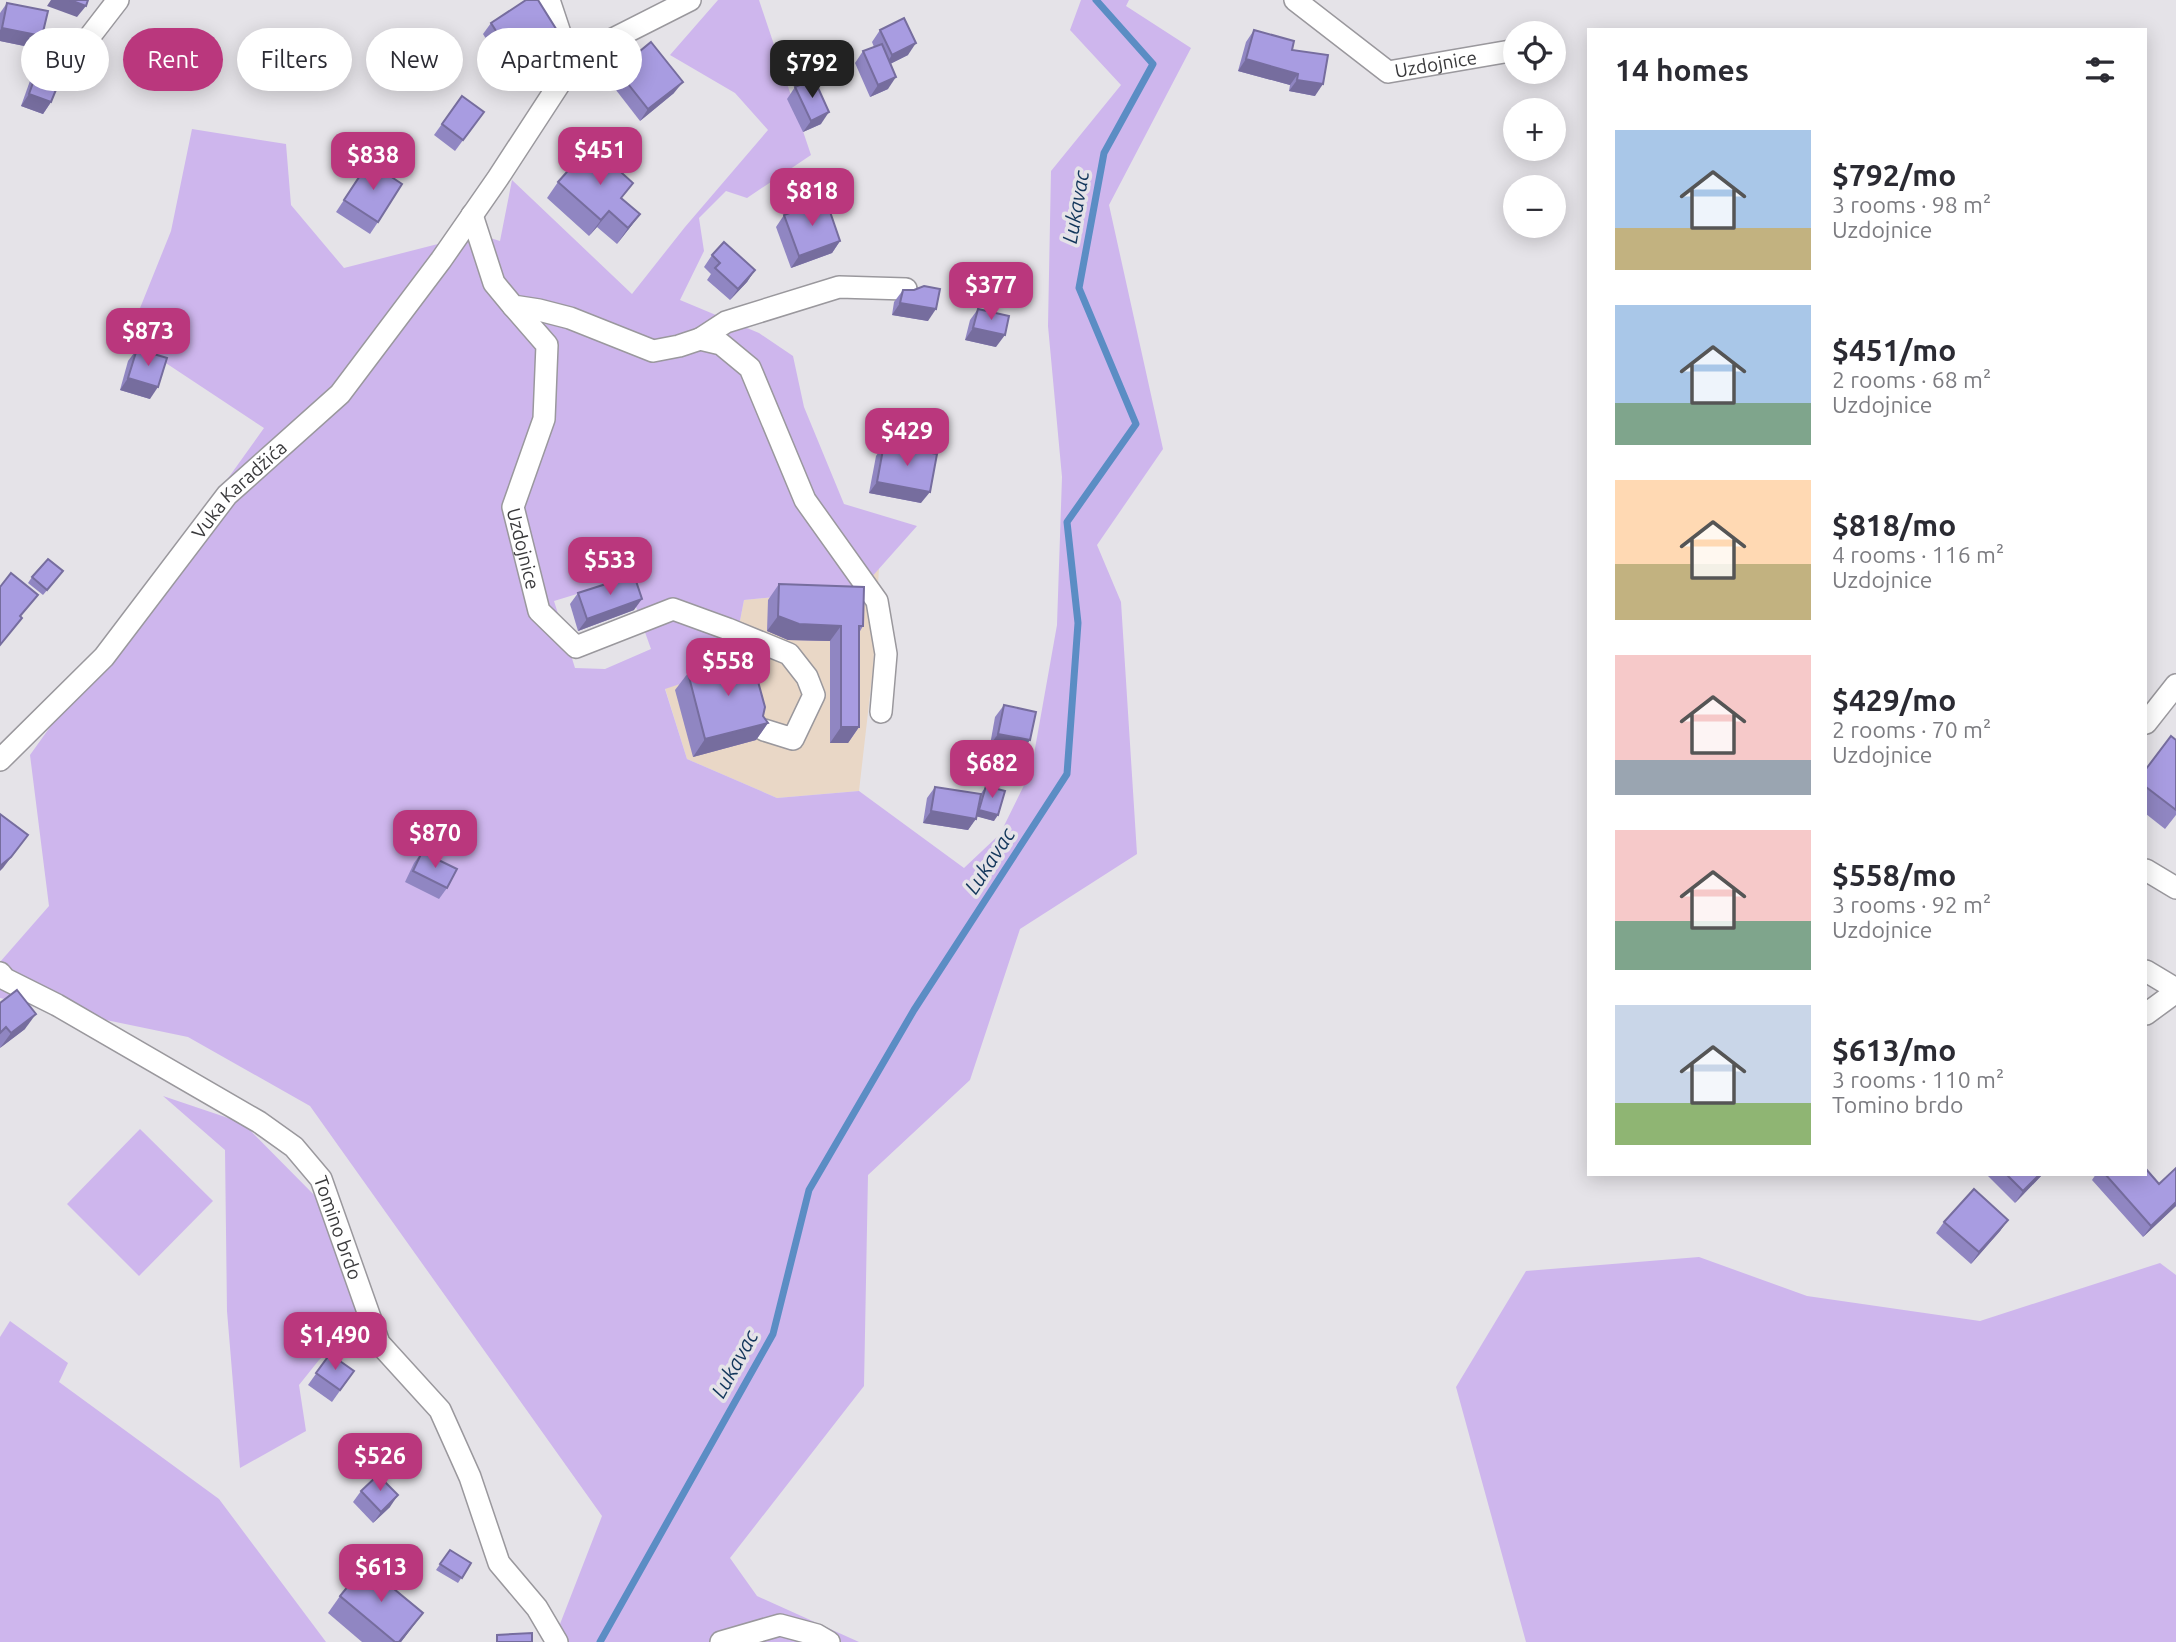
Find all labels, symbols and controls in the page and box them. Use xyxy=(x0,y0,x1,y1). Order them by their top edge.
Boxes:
map controls xyxy=(1503,21,1566,238)
button: locate xyxy=(1503,21,1566,84)
chip: Buy xyxy=(21,28,109,91)
chip: Rent xyxy=(123,28,223,91)
chip: Filters xyxy=(237,28,352,91)
chip: New xyxy=(366,28,463,91)
chip: Apartment xyxy=(477,28,642,91)
pin: $792 xyxy=(771,41,853,100)
street label: Uzdojnice xyxy=(1393,46,1478,82)
text: $792 xyxy=(786,50,838,75)
icon: filters xyxy=(2081,51,2119,89)
text: 14 homes xyxy=(1615,53,1749,87)
button: + xyxy=(1503,98,1566,161)
pin: $451 xyxy=(559,128,641,187)
pin: $838 xyxy=(332,132,414,192)
text: $451 xyxy=(574,137,626,162)
text: $838 xyxy=(347,142,399,167)
icon: home xyxy=(1671,158,1755,242)
text: $792/mo xyxy=(1832,158,1956,192)
pin: $818 xyxy=(771,168,853,228)
water label: Lukavac xyxy=(1057,168,1093,245)
button: − xyxy=(1503,175,1566,238)
text: $818 xyxy=(786,178,838,203)
text: 3 rooms · 98 m² xyxy=(1832,192,1991,217)
text: Uzdojnice xyxy=(1832,217,1932,242)
pin: $377 xyxy=(950,262,1032,322)
text: $377 xyxy=(965,272,1017,297)
pin: $873 xyxy=(107,308,189,368)
text: $873 xyxy=(122,318,174,343)
icon: home xyxy=(1671,333,1755,417)
text: $451/mo xyxy=(1832,333,1956,367)
text: 2 rooms · 68 m² xyxy=(1832,367,1991,392)
text: Uzdojnice xyxy=(1832,392,1932,417)
pin: $429 xyxy=(866,408,948,468)
text: $429 xyxy=(881,418,933,443)
street label: Vuka Karadžića xyxy=(187,436,291,543)
street label: Uzdojnice xyxy=(503,506,544,592)
icon: home xyxy=(1671,508,1755,592)
text: $818/mo xyxy=(1832,508,1956,542)
pin: $533 xyxy=(569,538,651,597)
text: 4 rooms · 116 m² xyxy=(1832,542,2004,567)
text: $533 xyxy=(584,547,636,572)
text: Uzdojnice xyxy=(1832,567,1932,592)
pin: $558 xyxy=(687,638,769,698)
text: $558 xyxy=(702,648,754,673)
icon: home xyxy=(1671,683,1755,767)
text: $429/mo xyxy=(1832,683,1956,717)
text: 2 rooms · 70 m² xyxy=(1832,717,1991,742)
pin: $682 xyxy=(951,740,1033,800)
text: Uzdojnice xyxy=(1832,742,1932,767)
text: $682 xyxy=(966,750,1018,775)
pin: $870 xyxy=(394,810,476,870)
text: $870 xyxy=(409,820,461,845)
water label: Lukavac xyxy=(959,823,1019,898)
icon: home xyxy=(1671,858,1755,942)
text: $558/mo xyxy=(1832,858,1956,892)
text: 3 rooms · 92 m² xyxy=(1832,892,1991,917)
text: Uzdojnice xyxy=(1832,917,1932,942)
icon: home xyxy=(1671,1033,1755,1117)
text: $613/mo xyxy=(1832,1033,1956,1067)
text: 3 rooms · 110 m² xyxy=(1832,1067,2004,1092)
text: Tomino brdo xyxy=(1832,1092,1964,1117)
street label: Tomino brdo xyxy=(310,1173,367,1283)
pin: $1,490 xyxy=(278,1312,392,1372)
text: $1,490 xyxy=(300,1322,370,1347)
water label: Lukavac xyxy=(706,1325,763,1402)
pin: $526 xyxy=(339,1434,421,1493)
text: $526 xyxy=(354,1443,406,1468)
pin: $613 xyxy=(340,1544,422,1604)
text: $613 xyxy=(355,1554,407,1579)

